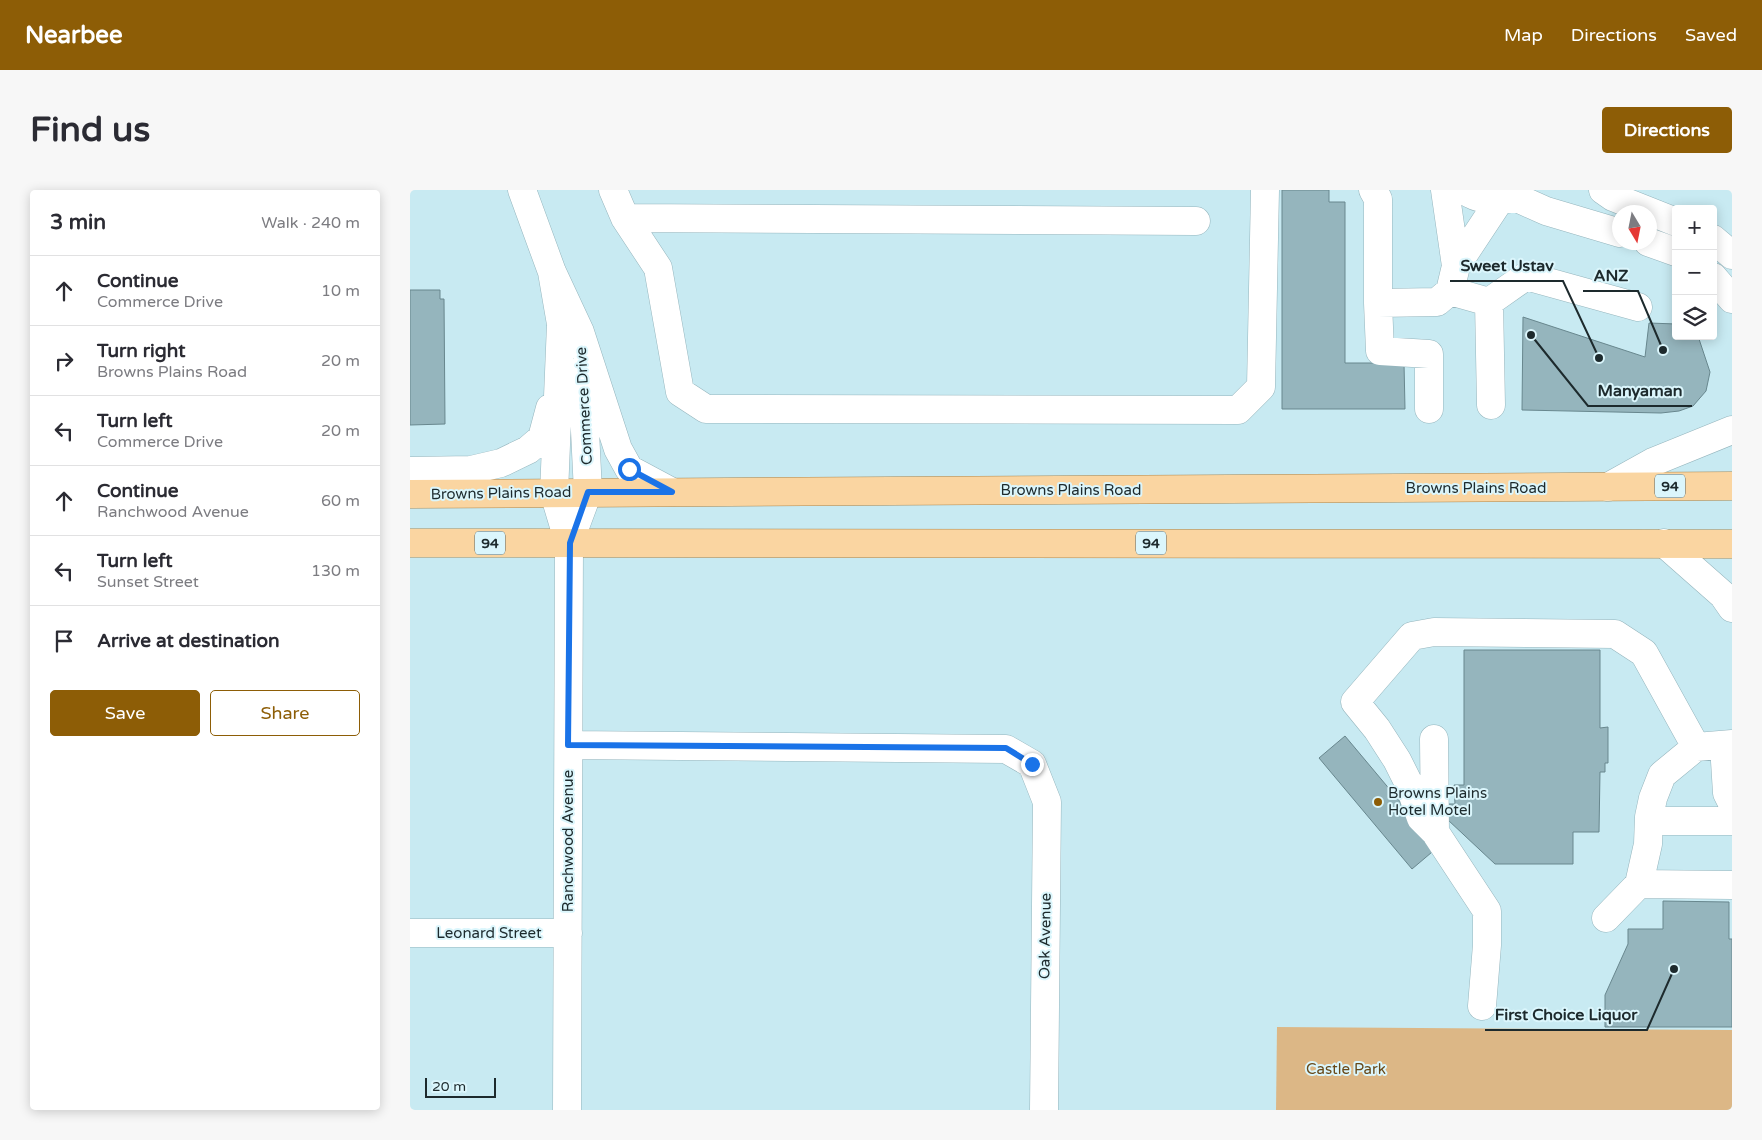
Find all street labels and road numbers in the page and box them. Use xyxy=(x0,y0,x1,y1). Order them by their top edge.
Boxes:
street label: Commerce Drive xyxy=(572,347,596,465)
road number: 94 xyxy=(1655,474,1685,498)
street label: Browns Plains Road xyxy=(1406,479,1546,497)
street label: Browns Plains Road xyxy=(1001,481,1141,499)
street label: Browns Plains Road xyxy=(430,483,572,503)
road number: 94 xyxy=(475,532,505,554)
road number: 94 xyxy=(1136,532,1166,554)
street label: Ranchwood Avenue xyxy=(559,770,577,912)
street label: Oak Avenue xyxy=(1035,893,1055,979)
street label: Leonard Street xyxy=(436,924,542,942)

